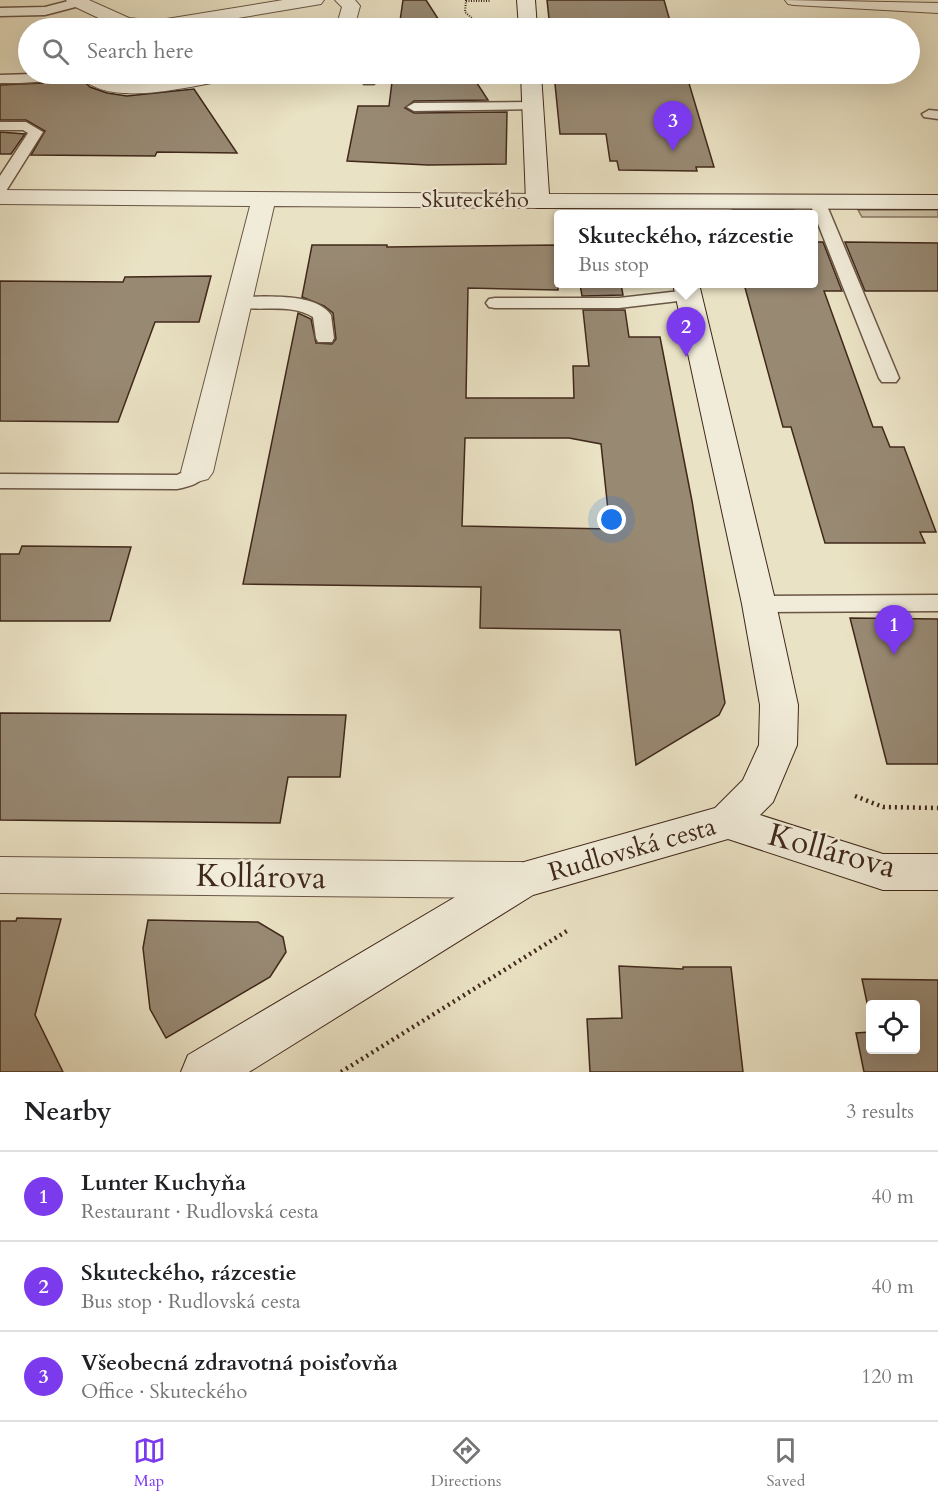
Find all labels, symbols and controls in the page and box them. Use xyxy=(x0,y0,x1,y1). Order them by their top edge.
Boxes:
search box xyxy=(18,18,920,84)
icon: search xyxy=(39,35,72,68)
text: Search here xyxy=(87,36,194,66)
pin: 3 xyxy=(654,102,692,151)
street label: Skuteckého xyxy=(421,185,529,215)
popup xyxy=(554,210,818,288)
text: Skuteckého, rázcestie xyxy=(578,221,794,251)
text: Bus stop xyxy=(578,251,649,278)
pin: 2 xyxy=(666,308,706,357)
your location xyxy=(597,505,626,534)
pin: 1 xyxy=(874,606,914,655)
street label: Rudlovská cesta xyxy=(544,808,720,890)
street label: Kollárova xyxy=(763,813,901,889)
street label: Kollárova xyxy=(196,854,327,900)
map controls xyxy=(866,1000,920,1054)
button: locate xyxy=(866,1000,920,1054)
text: Nearby xyxy=(24,1094,112,1129)
text: 3 results xyxy=(846,1098,914,1125)
text: Lunter Kuchyňa xyxy=(81,1168,246,1198)
text: 1 xyxy=(38,1183,49,1210)
text: 40 m xyxy=(871,1183,914,1210)
text: Restaurant · Rudlovská cesta xyxy=(81,1198,319,1225)
text: Skuteckého, rázcestie xyxy=(81,1258,297,1288)
text: 2 xyxy=(38,1273,49,1300)
text: 40 m xyxy=(871,1273,914,1300)
text: Bus stop · Rudlovská cesta xyxy=(81,1288,301,1315)
text: Všeobecná zdravotná poisťovňa xyxy=(81,1348,398,1378)
text: 3 xyxy=(38,1363,49,1390)
text: 120 m xyxy=(861,1363,914,1390)
text: Office · Skuteckého xyxy=(81,1378,247,1405)
tab: Map xyxy=(133,1434,166,1492)
tab: Directions xyxy=(431,1434,501,1492)
tab: Saved xyxy=(767,1434,805,1492)

